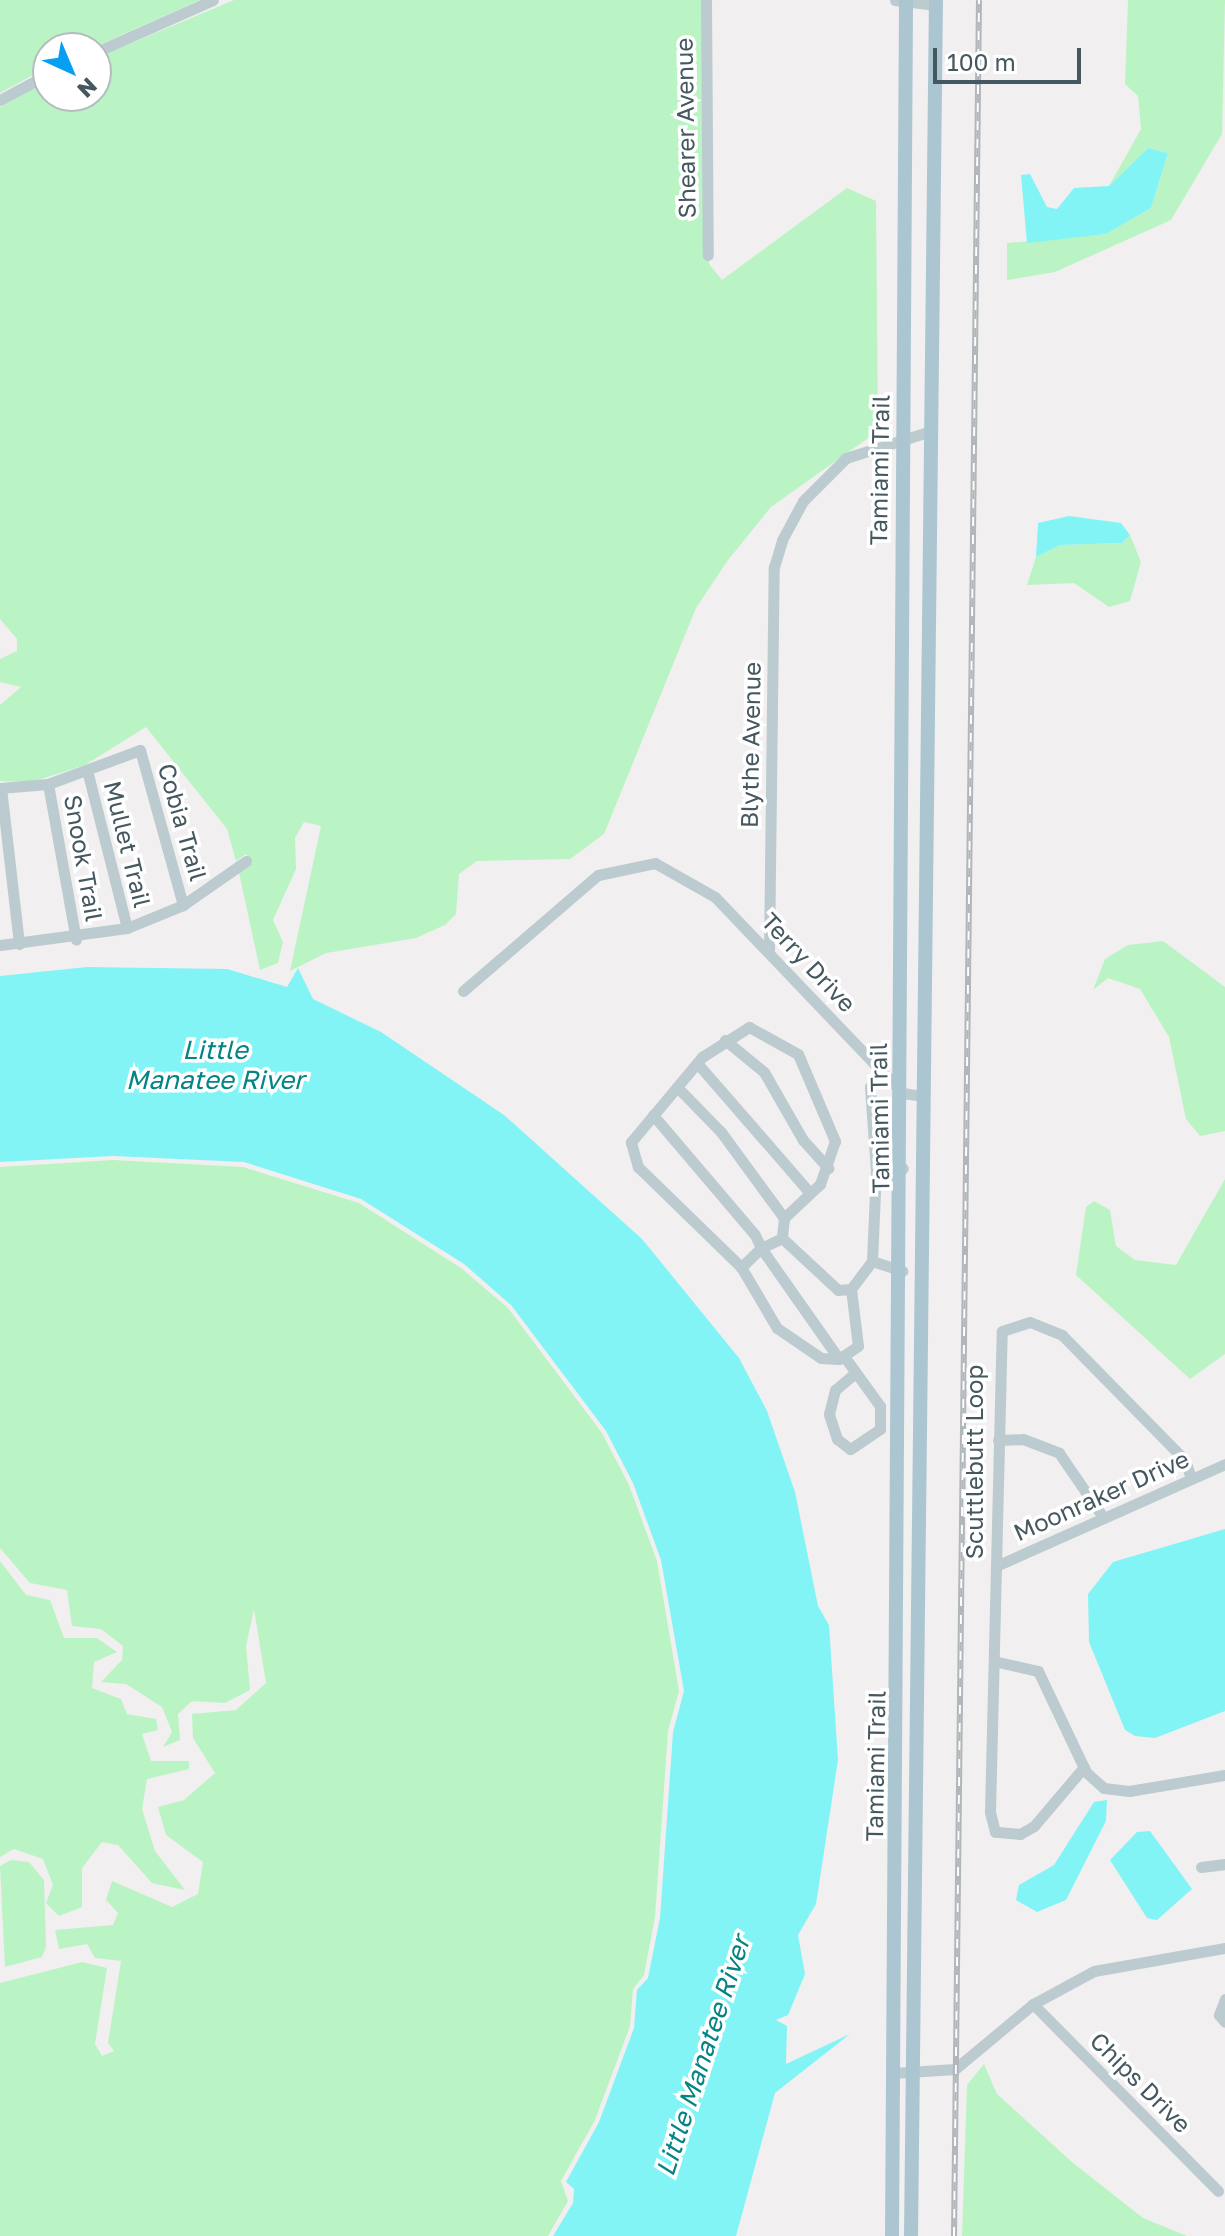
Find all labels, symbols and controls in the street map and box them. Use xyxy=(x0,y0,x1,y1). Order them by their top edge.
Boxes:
north arrow xyxy=(32,32,112,112)
scale bar xyxy=(937,32,1085,82)
street label: Shearer Avenue xyxy=(669,37,701,219)
text: 100 m xyxy=(947,47,1016,76)
text: N xyxy=(72,73,103,104)
street label: Tamiami Trail xyxy=(863,394,895,546)
street label: Blythe Avenue xyxy=(734,662,766,828)
street label: Cobia Trail xyxy=(152,760,214,884)
street label: Mullet Trail xyxy=(98,778,158,910)
street label: Snook Trail xyxy=(59,792,109,924)
street label: Terry Drive xyxy=(756,906,862,1018)
water label: Little Manatee River xyxy=(126,1034,304,1096)
street label: Tamiami Trail xyxy=(863,1042,895,1194)
street label: Scuttlebutt Loop xyxy=(960,1365,988,1559)
street label: Moonraker Drive xyxy=(1009,1443,1193,1547)
street label: Tamiami Trail xyxy=(859,1690,891,1842)
water label: Little Manatee River xyxy=(649,1932,757,2180)
street label: Chips Drive xyxy=(1085,2026,1197,2138)

